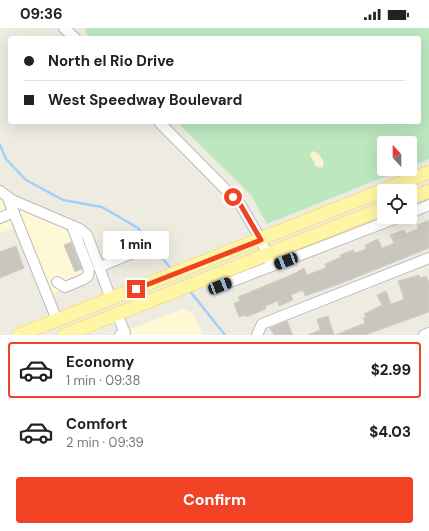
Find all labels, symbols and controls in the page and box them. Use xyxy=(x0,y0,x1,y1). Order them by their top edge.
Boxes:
text: 09:36 xyxy=(20,4,62,24)
text: North el Rio Drive xyxy=(48,51,174,71)
text: West Speedway Boulevard xyxy=(48,90,242,110)
north arrow xyxy=(377,136,417,176)
map controls xyxy=(377,136,417,224)
button: locate xyxy=(377,184,417,224)
route start xyxy=(224,188,242,206)
callout: 1 min xyxy=(103,231,169,259)
text: 1 min xyxy=(120,236,152,253)
car xyxy=(273,251,299,271)
car xyxy=(207,276,233,296)
route end xyxy=(127,280,145,298)
icon: car xyxy=(18,352,54,388)
text: Economy xyxy=(66,352,134,372)
text: $2.99 xyxy=(371,360,411,380)
text: 1 min · 09:38 xyxy=(66,372,140,389)
icon: car xyxy=(18,414,54,450)
text: Comfort xyxy=(66,414,127,434)
text: $4.03 xyxy=(369,422,411,442)
text: 2 min · 09:39 xyxy=(66,434,144,451)
button: Confirm xyxy=(16,477,413,523)

